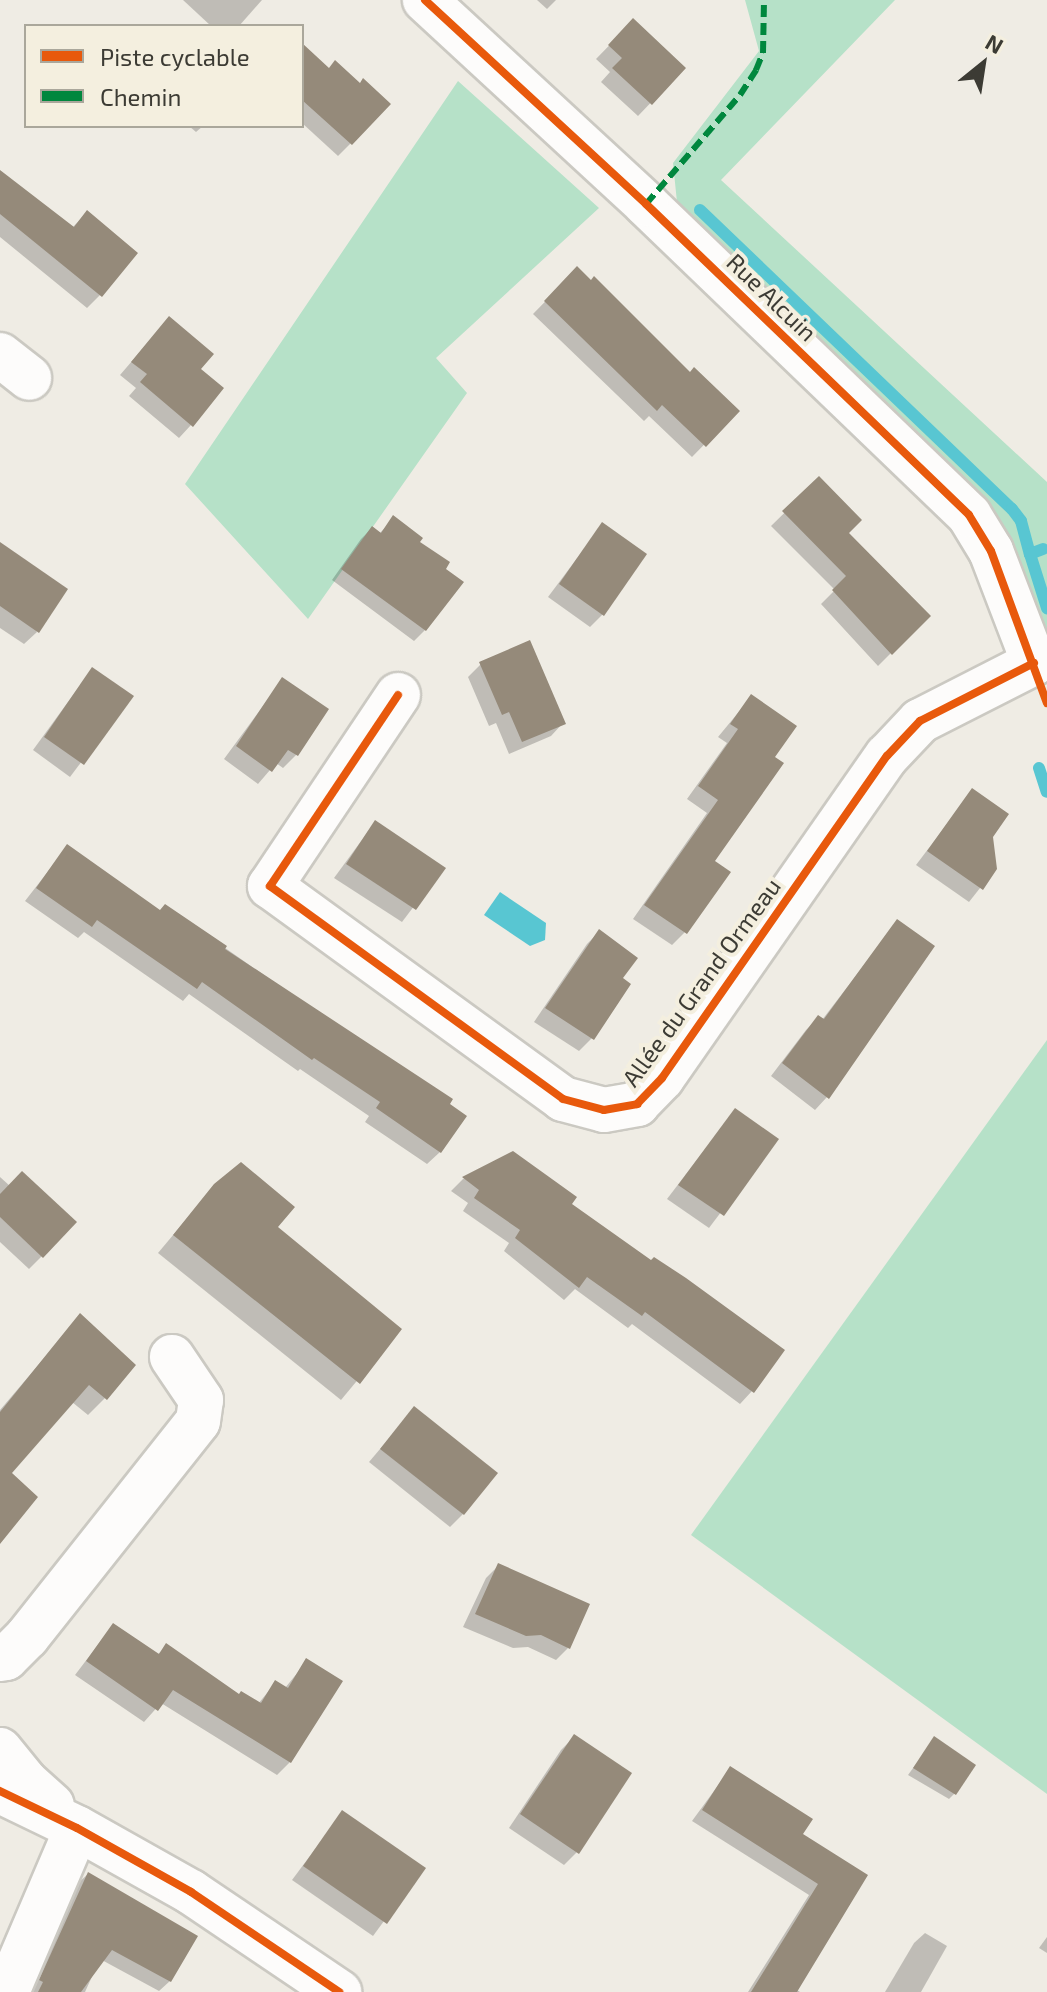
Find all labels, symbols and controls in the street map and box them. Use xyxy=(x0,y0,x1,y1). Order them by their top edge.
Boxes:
legend xyxy=(24,24,304,128)
north arrow xyxy=(943,24,1023,104)
text: N xyxy=(982,28,1008,58)
text: Piste cyclable xyxy=(100,42,250,71)
text: Chemin xyxy=(100,82,181,111)
street label: Rue Alcuin xyxy=(721,247,823,347)
street label: Allée du Grand Ormeau xyxy=(616,872,786,1092)

